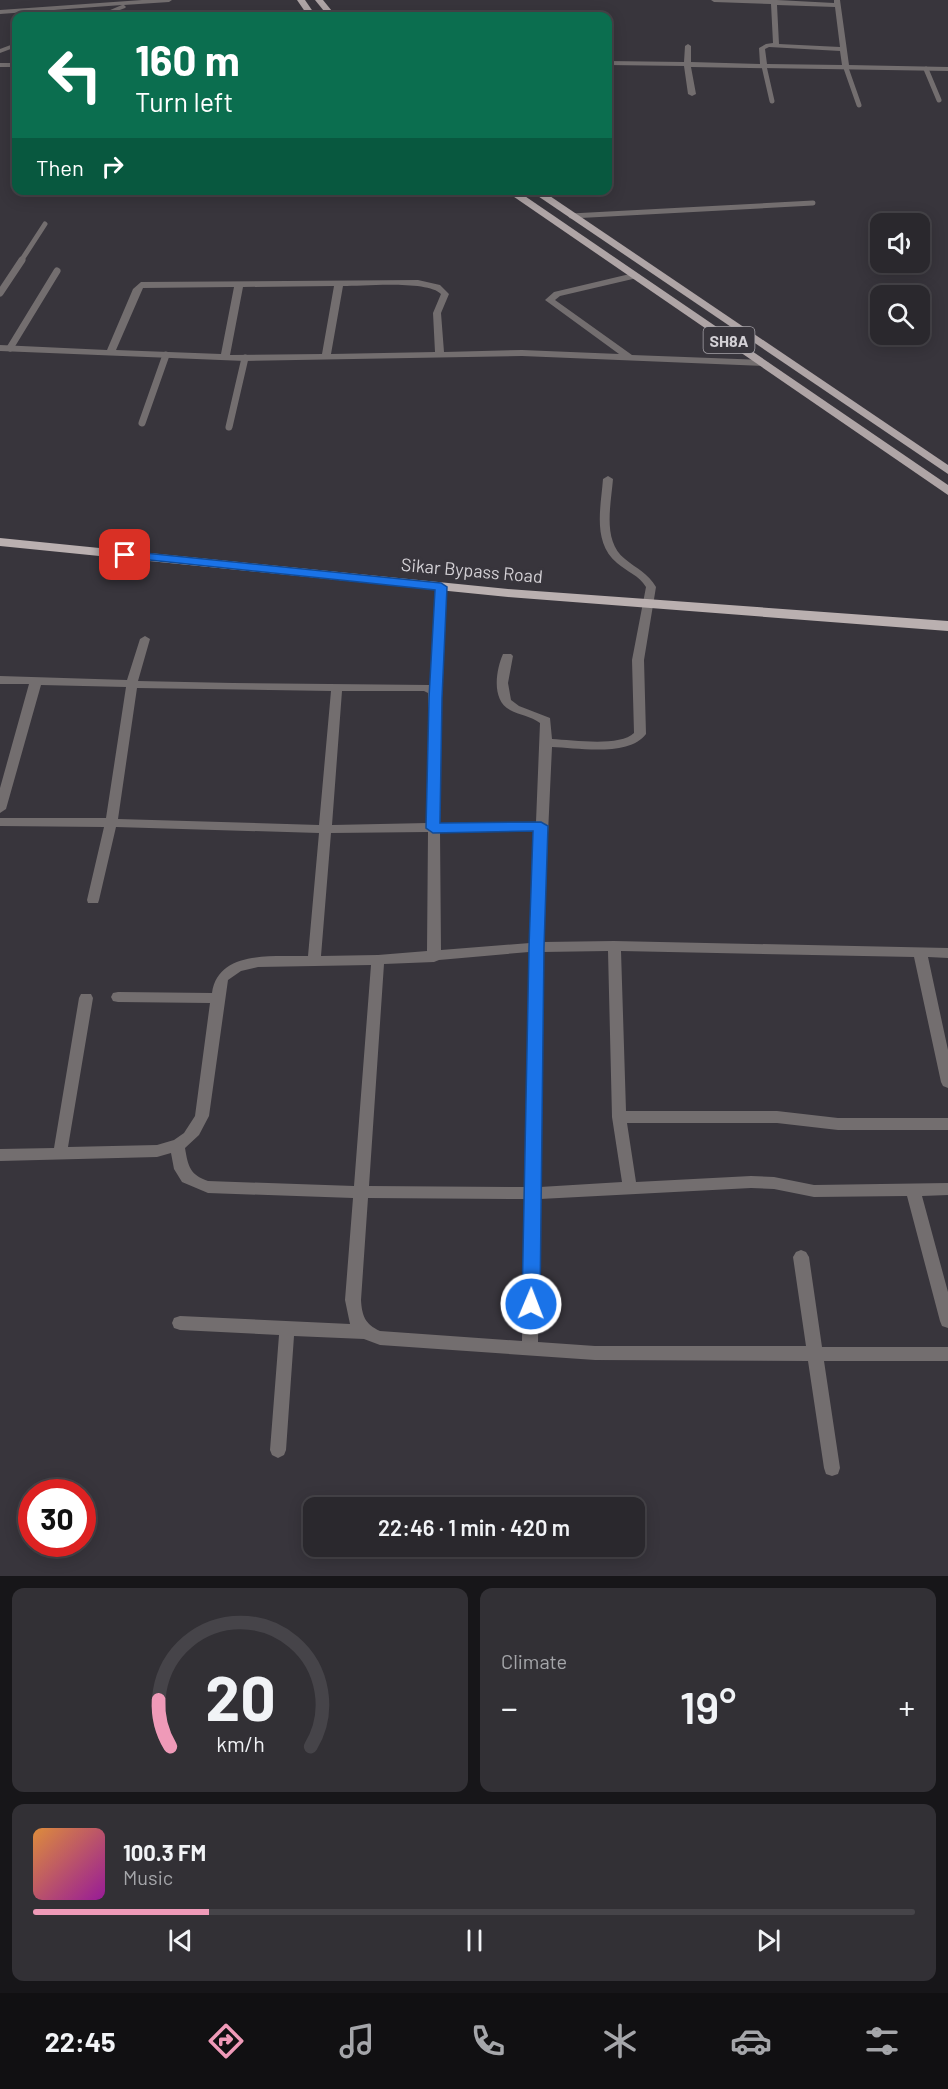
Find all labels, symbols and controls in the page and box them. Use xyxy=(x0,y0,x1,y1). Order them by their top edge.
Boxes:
text: 160 m xyxy=(135,34,240,84)
icon: left xyxy=(36,36,114,114)
text: Turn left xyxy=(135,85,233,117)
icon: right xyxy=(96,150,129,183)
text: Then xyxy=(36,154,84,180)
map controls xyxy=(870,213,930,345)
button: sound xyxy=(870,213,930,273)
button: search xyxy=(870,285,930,345)
road number: SH8A xyxy=(704,327,754,353)
pin xyxy=(99,529,150,580)
icon: arrive xyxy=(108,538,141,571)
street label: Sikar Bypass Road xyxy=(400,553,544,587)
position arrow xyxy=(499,1272,563,1336)
speed limit sign: 30 xyxy=(18,1479,96,1557)
text: 22:46 · 1 min · 420 m xyxy=(378,1514,570,1540)
text: Climate xyxy=(501,1649,567,1673)
text: 20 xyxy=(205,1659,275,1733)
text: 19° xyxy=(680,1679,736,1733)
text: − xyxy=(501,1687,518,1727)
text: + xyxy=(899,1687,915,1727)
text: km/h xyxy=(216,1731,264,1756)
text: 100.3 FM xyxy=(123,1839,206,1865)
text: Music xyxy=(123,1865,173,1889)
icon: previous xyxy=(164,1924,197,1957)
icon: pause xyxy=(458,1924,491,1957)
icon: next xyxy=(752,1924,785,1957)
icon: directions xyxy=(205,2020,247,2062)
icon: music xyxy=(336,2020,378,2062)
icon: phone xyxy=(467,2020,509,2062)
icon: climate xyxy=(599,2020,641,2062)
icon: car xyxy=(730,2020,772,2062)
icon: filters xyxy=(861,2020,903,2062)
text: 22:45 xyxy=(45,2025,116,2057)

